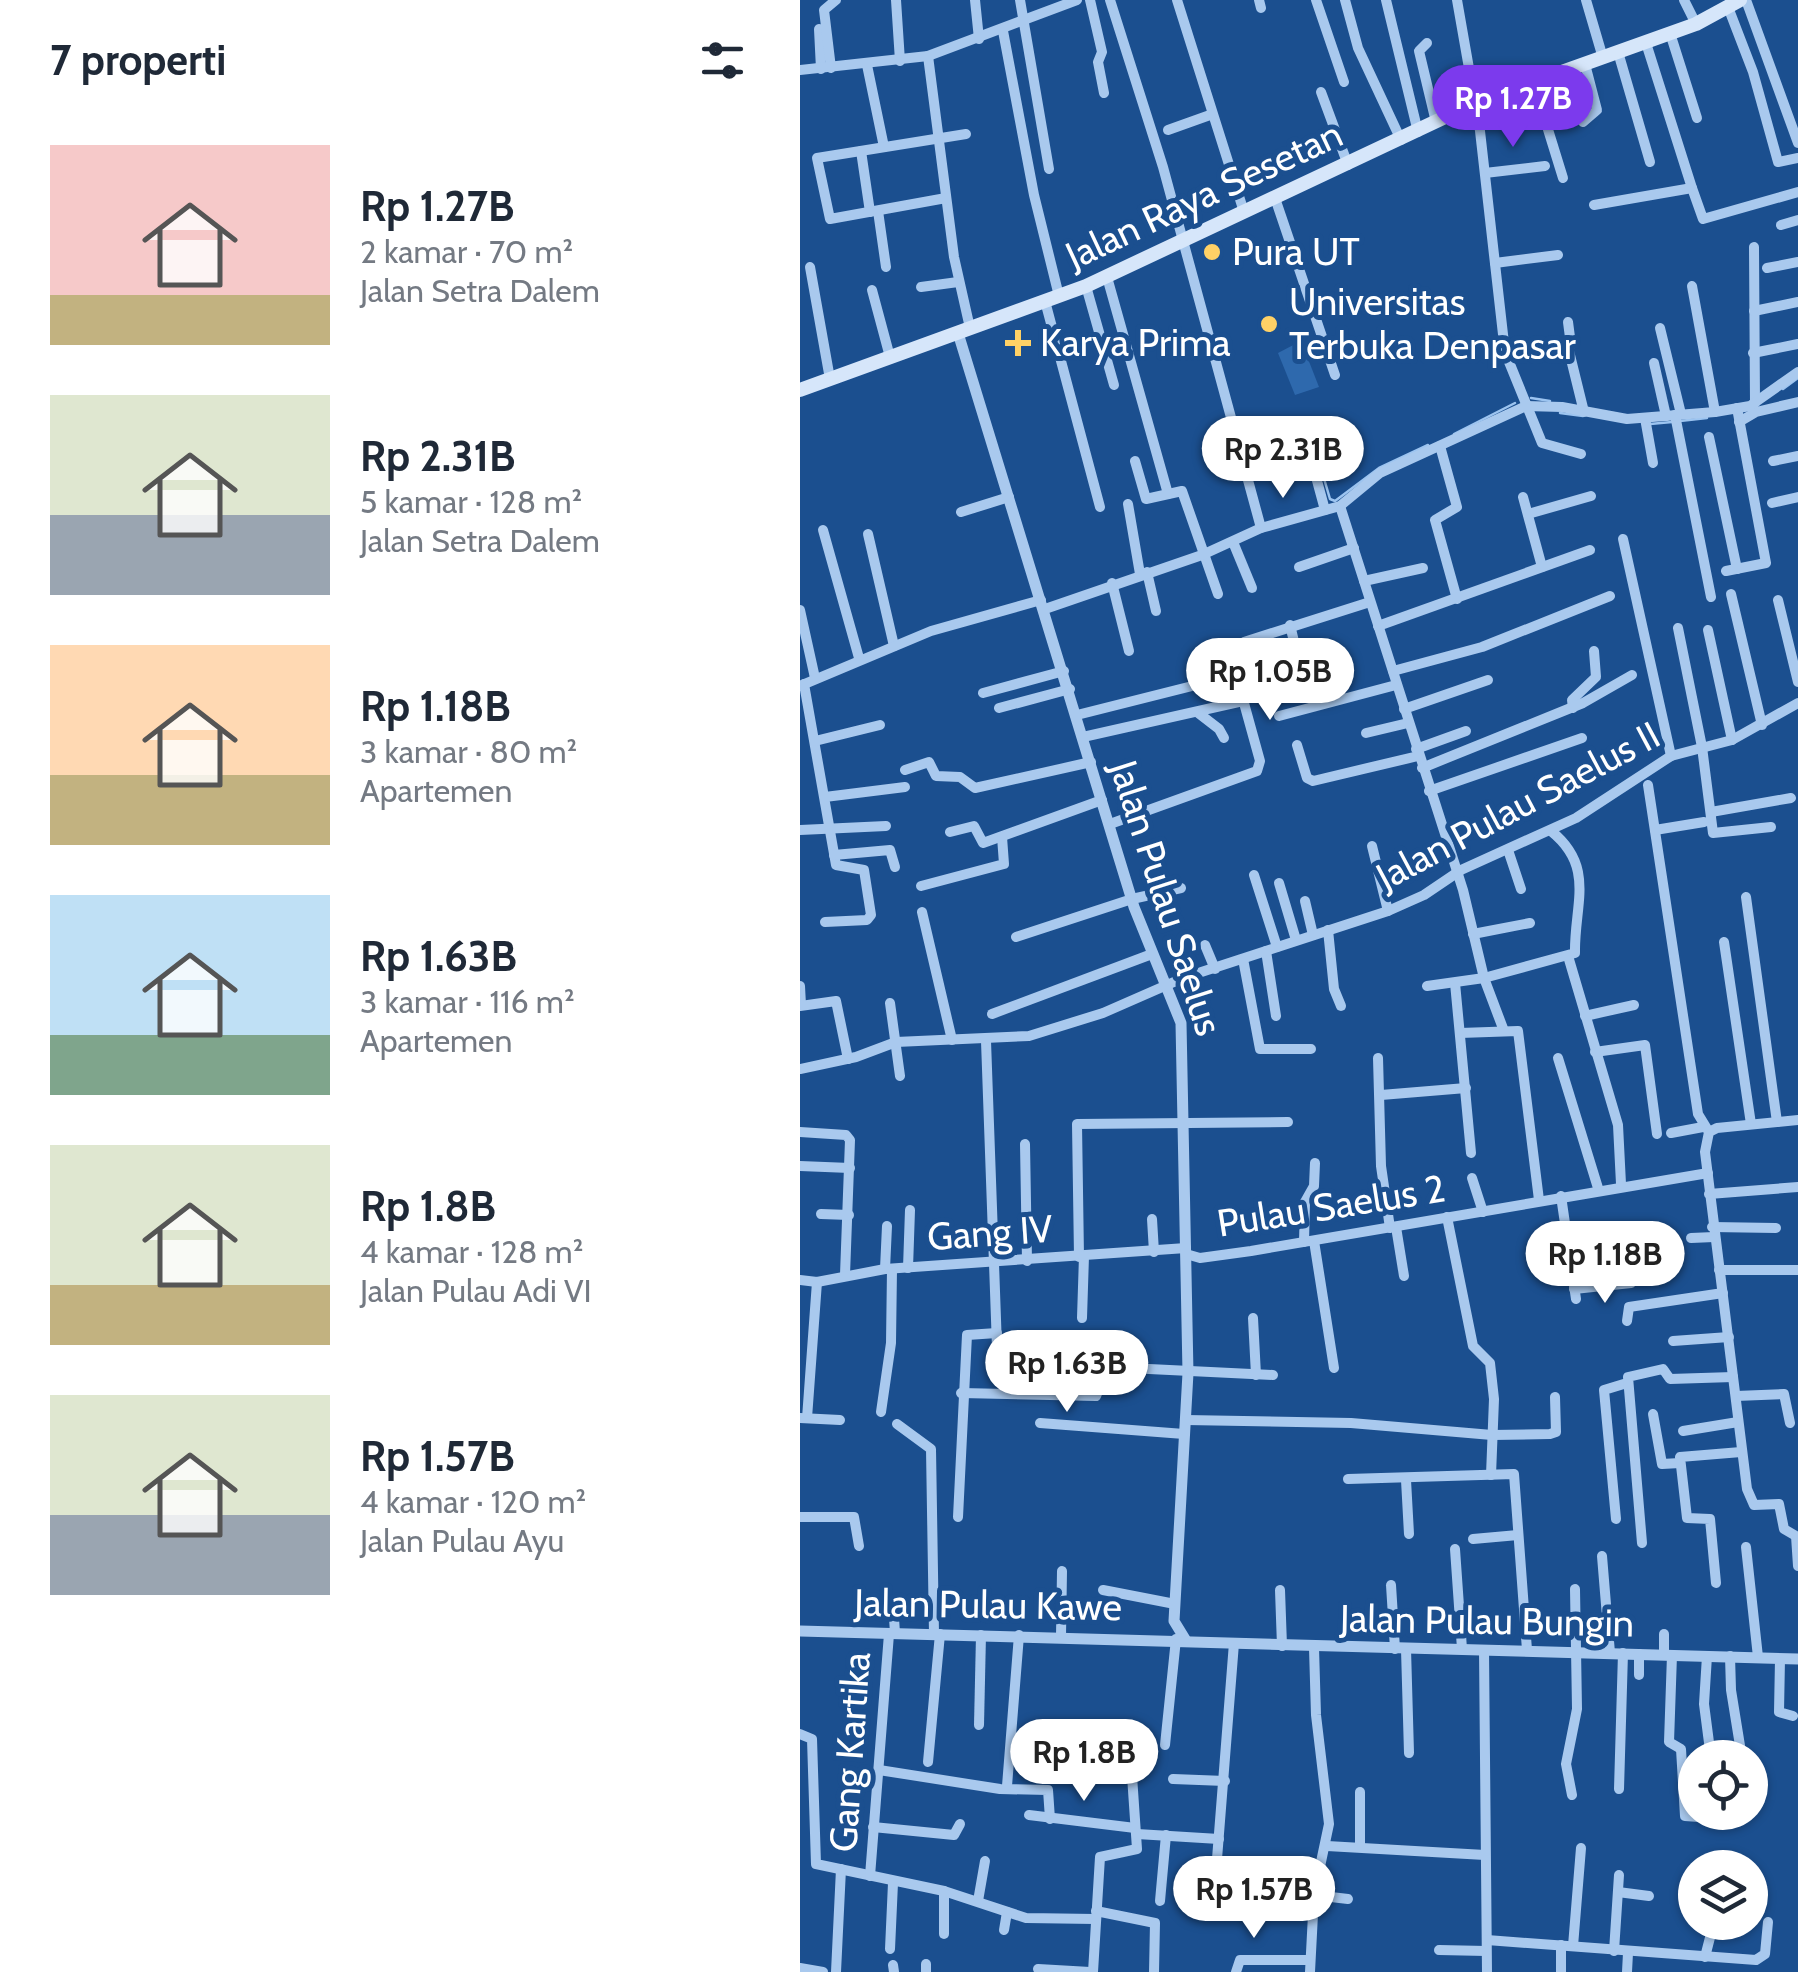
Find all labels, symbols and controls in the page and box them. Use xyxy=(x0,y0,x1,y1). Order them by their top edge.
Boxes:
icon: filters xyxy=(695,33,750,88)
text: 7 properti xyxy=(50,34,226,86)
pin: Rp 1.27B xyxy=(1410,65,1616,150)
text: Rp 1.27B xyxy=(1454,78,1572,117)
street label: Jalan Raya Sesetan xyxy=(1057,110,1350,280)
text: Rp 1.27B xyxy=(360,180,514,232)
icon: home xyxy=(130,185,250,305)
place label: Pura UT xyxy=(1232,228,1360,275)
text: 2 kamar · 70 m² xyxy=(360,232,573,271)
marker: Pura UT xyxy=(1201,241,1223,263)
text: Jalan Setra Dalem xyxy=(360,271,600,310)
place label: Universitas Terbuka Denpasar xyxy=(1289,278,1576,369)
marker: Universitas Terbuka Denpasar xyxy=(1258,313,1280,335)
place label: Karya Prima xyxy=(1040,319,1231,366)
marker: Karya Prima xyxy=(1005,330,1031,356)
pin: Rp 2.31B xyxy=(1180,416,1386,501)
text: Rp 2.31B xyxy=(1224,429,1342,468)
text: Rp 2.31B xyxy=(360,430,515,482)
icon: home xyxy=(130,435,250,555)
text: 5 kamar · 128 m² xyxy=(360,482,582,521)
text: Jalan Setra Dalem xyxy=(360,521,600,560)
pin: Rp 1.05B xyxy=(1167,638,1373,723)
text: Rp 1.05B xyxy=(1208,651,1332,690)
text: Rp 1.18B xyxy=(360,680,511,732)
icon: home xyxy=(130,685,250,805)
street label: Jalan Pulau Saelus II xyxy=(1367,711,1667,901)
text: 3 kamar · 80 m² xyxy=(360,732,577,771)
street label: Jalan Pulau Saelus xyxy=(1100,754,1233,1041)
text: Apartemen xyxy=(360,771,512,810)
text: Rp 1.63B xyxy=(360,930,517,982)
icon: home xyxy=(130,935,250,1055)
text: 3 kamar · 116 m² xyxy=(360,982,575,1021)
text: Apartemen xyxy=(360,1021,512,1060)
street label: Pulau Saelus 2 xyxy=(1214,1164,1448,1247)
text: Rp 1.8B xyxy=(360,1180,496,1232)
icon: home xyxy=(130,1185,250,1305)
street label: Gang IV xyxy=(926,1205,1055,1260)
pin: Rp 1.18B xyxy=(1502,1221,1708,1306)
text: 4 kamar · 128 m² xyxy=(360,1232,583,1271)
text: Rp 1.18B xyxy=(1548,1234,1662,1273)
text: Jalan Pulau Adi VI xyxy=(360,1271,592,1310)
pin: Rp 1.63B xyxy=(964,1330,1170,1415)
text: Rp 1.63B xyxy=(1007,1343,1127,1382)
text: Rp 1.57B xyxy=(360,1430,515,1482)
icon: home xyxy=(130,1435,250,1555)
text: 4 kamar · 120 m² xyxy=(360,1482,586,1521)
text: Jalan Pulau Ayu xyxy=(360,1521,564,1560)
street label: Jalan Pulau Kawe xyxy=(853,1579,1122,1630)
street label: Jalan Pulau Bungin xyxy=(1338,1594,1635,1647)
street label: Gang Kartika xyxy=(819,1650,880,1853)
pin: Rp 1.8B xyxy=(992,1719,1176,1804)
text: Rp 1.8B xyxy=(1032,1732,1136,1771)
map controls xyxy=(1678,1740,1768,1940)
button: locate xyxy=(1678,1740,1768,1830)
button: layers xyxy=(1678,1850,1768,1940)
pin: Rp 1.57B xyxy=(1151,1856,1357,1941)
text: Rp 1.57B xyxy=(1195,1869,1313,1908)

